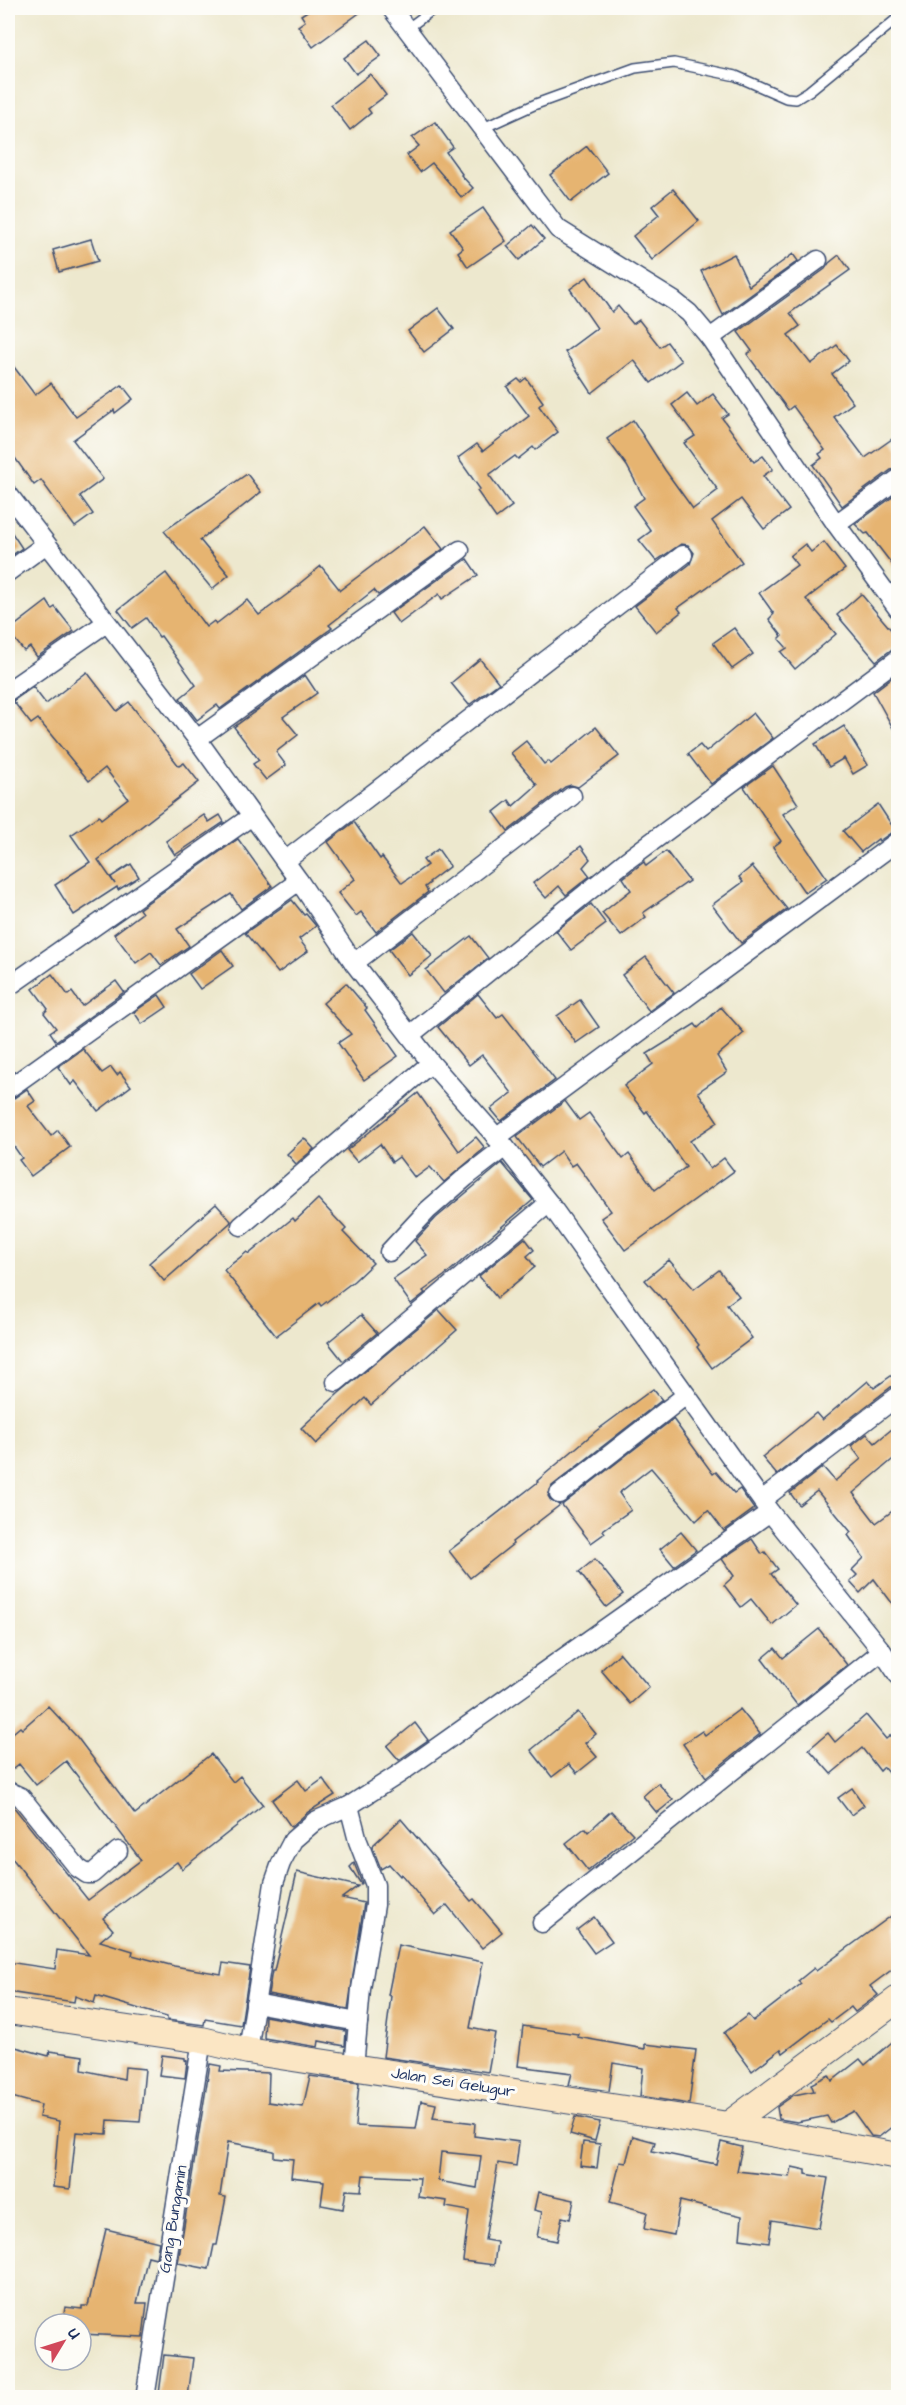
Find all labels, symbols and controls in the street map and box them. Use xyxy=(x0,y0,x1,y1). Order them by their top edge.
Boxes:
street label: Jalan Sei Gelugur xyxy=(389,2061,517,2104)
street label: Gang Bungamin xyxy=(154,2164,193,2275)
north arrow xyxy=(33,2312,93,2372)
text: U xyxy=(63,2323,85,2344)

